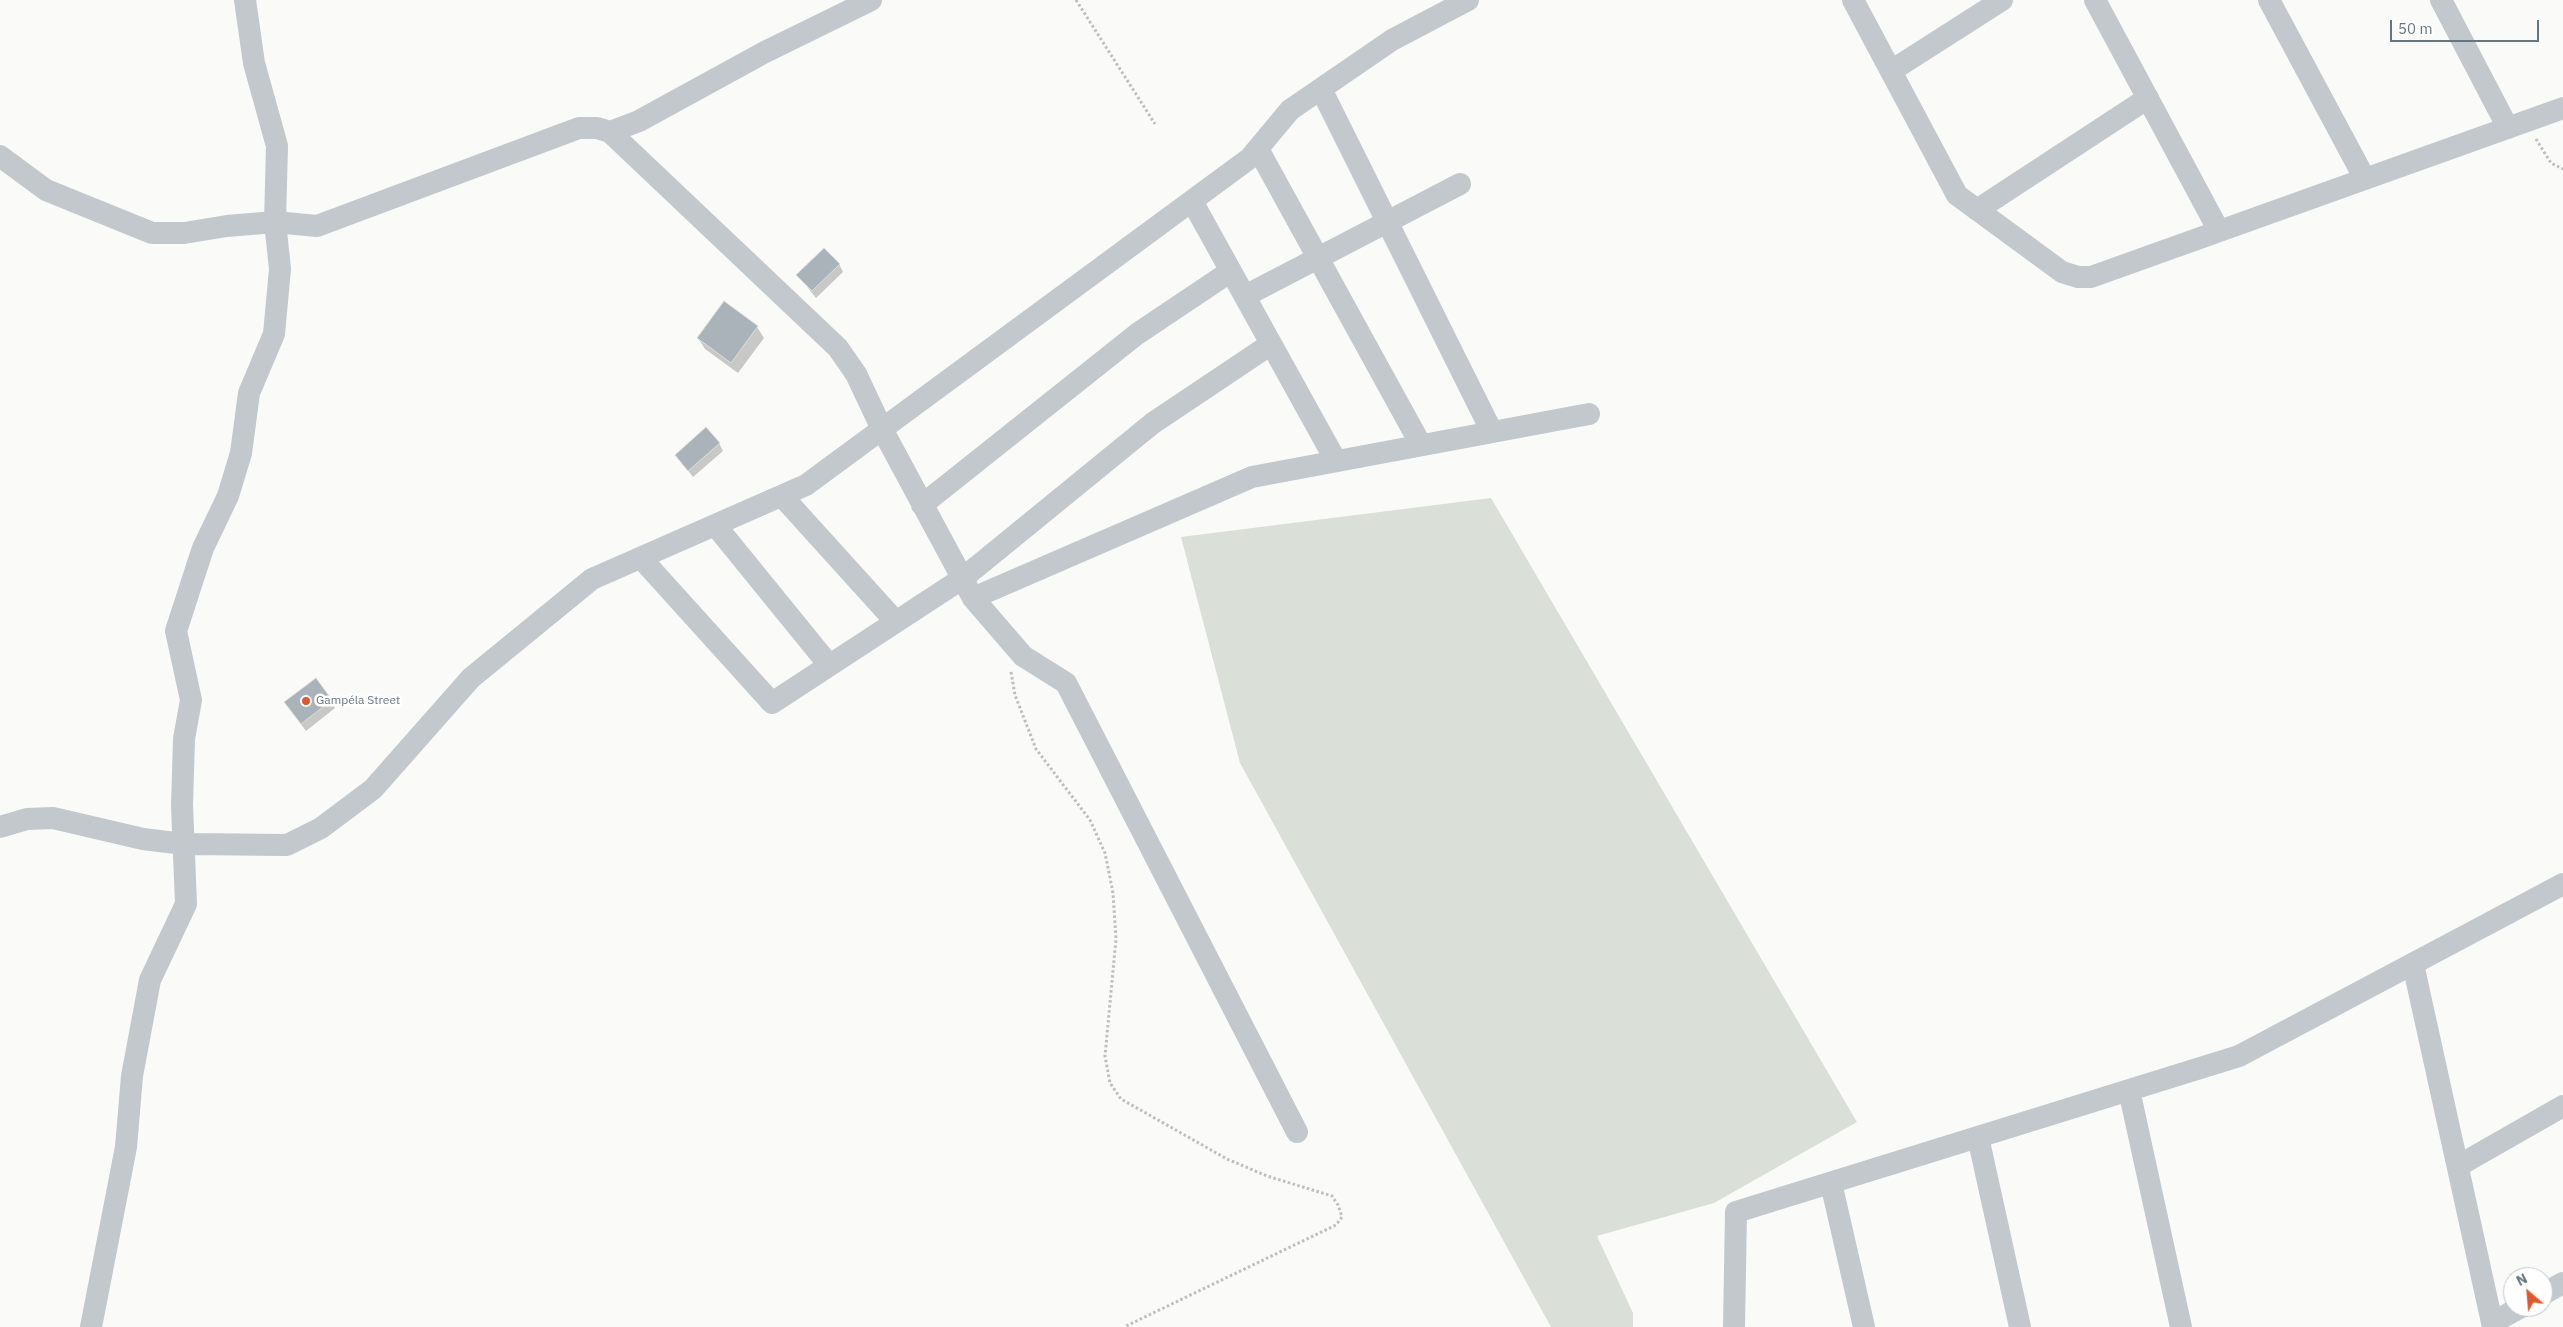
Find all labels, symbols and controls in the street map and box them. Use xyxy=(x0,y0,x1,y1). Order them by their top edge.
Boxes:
scale bar xyxy=(2393,10,2542,42)
text: 50 m xyxy=(2398,19,2433,38)
place label: Gampéla Street xyxy=(316,694,400,708)
marker: Gampéla Street xyxy=(300,695,312,707)
north arrow xyxy=(2503,1267,2553,1317)
text: N xyxy=(2513,1269,2530,1290)

